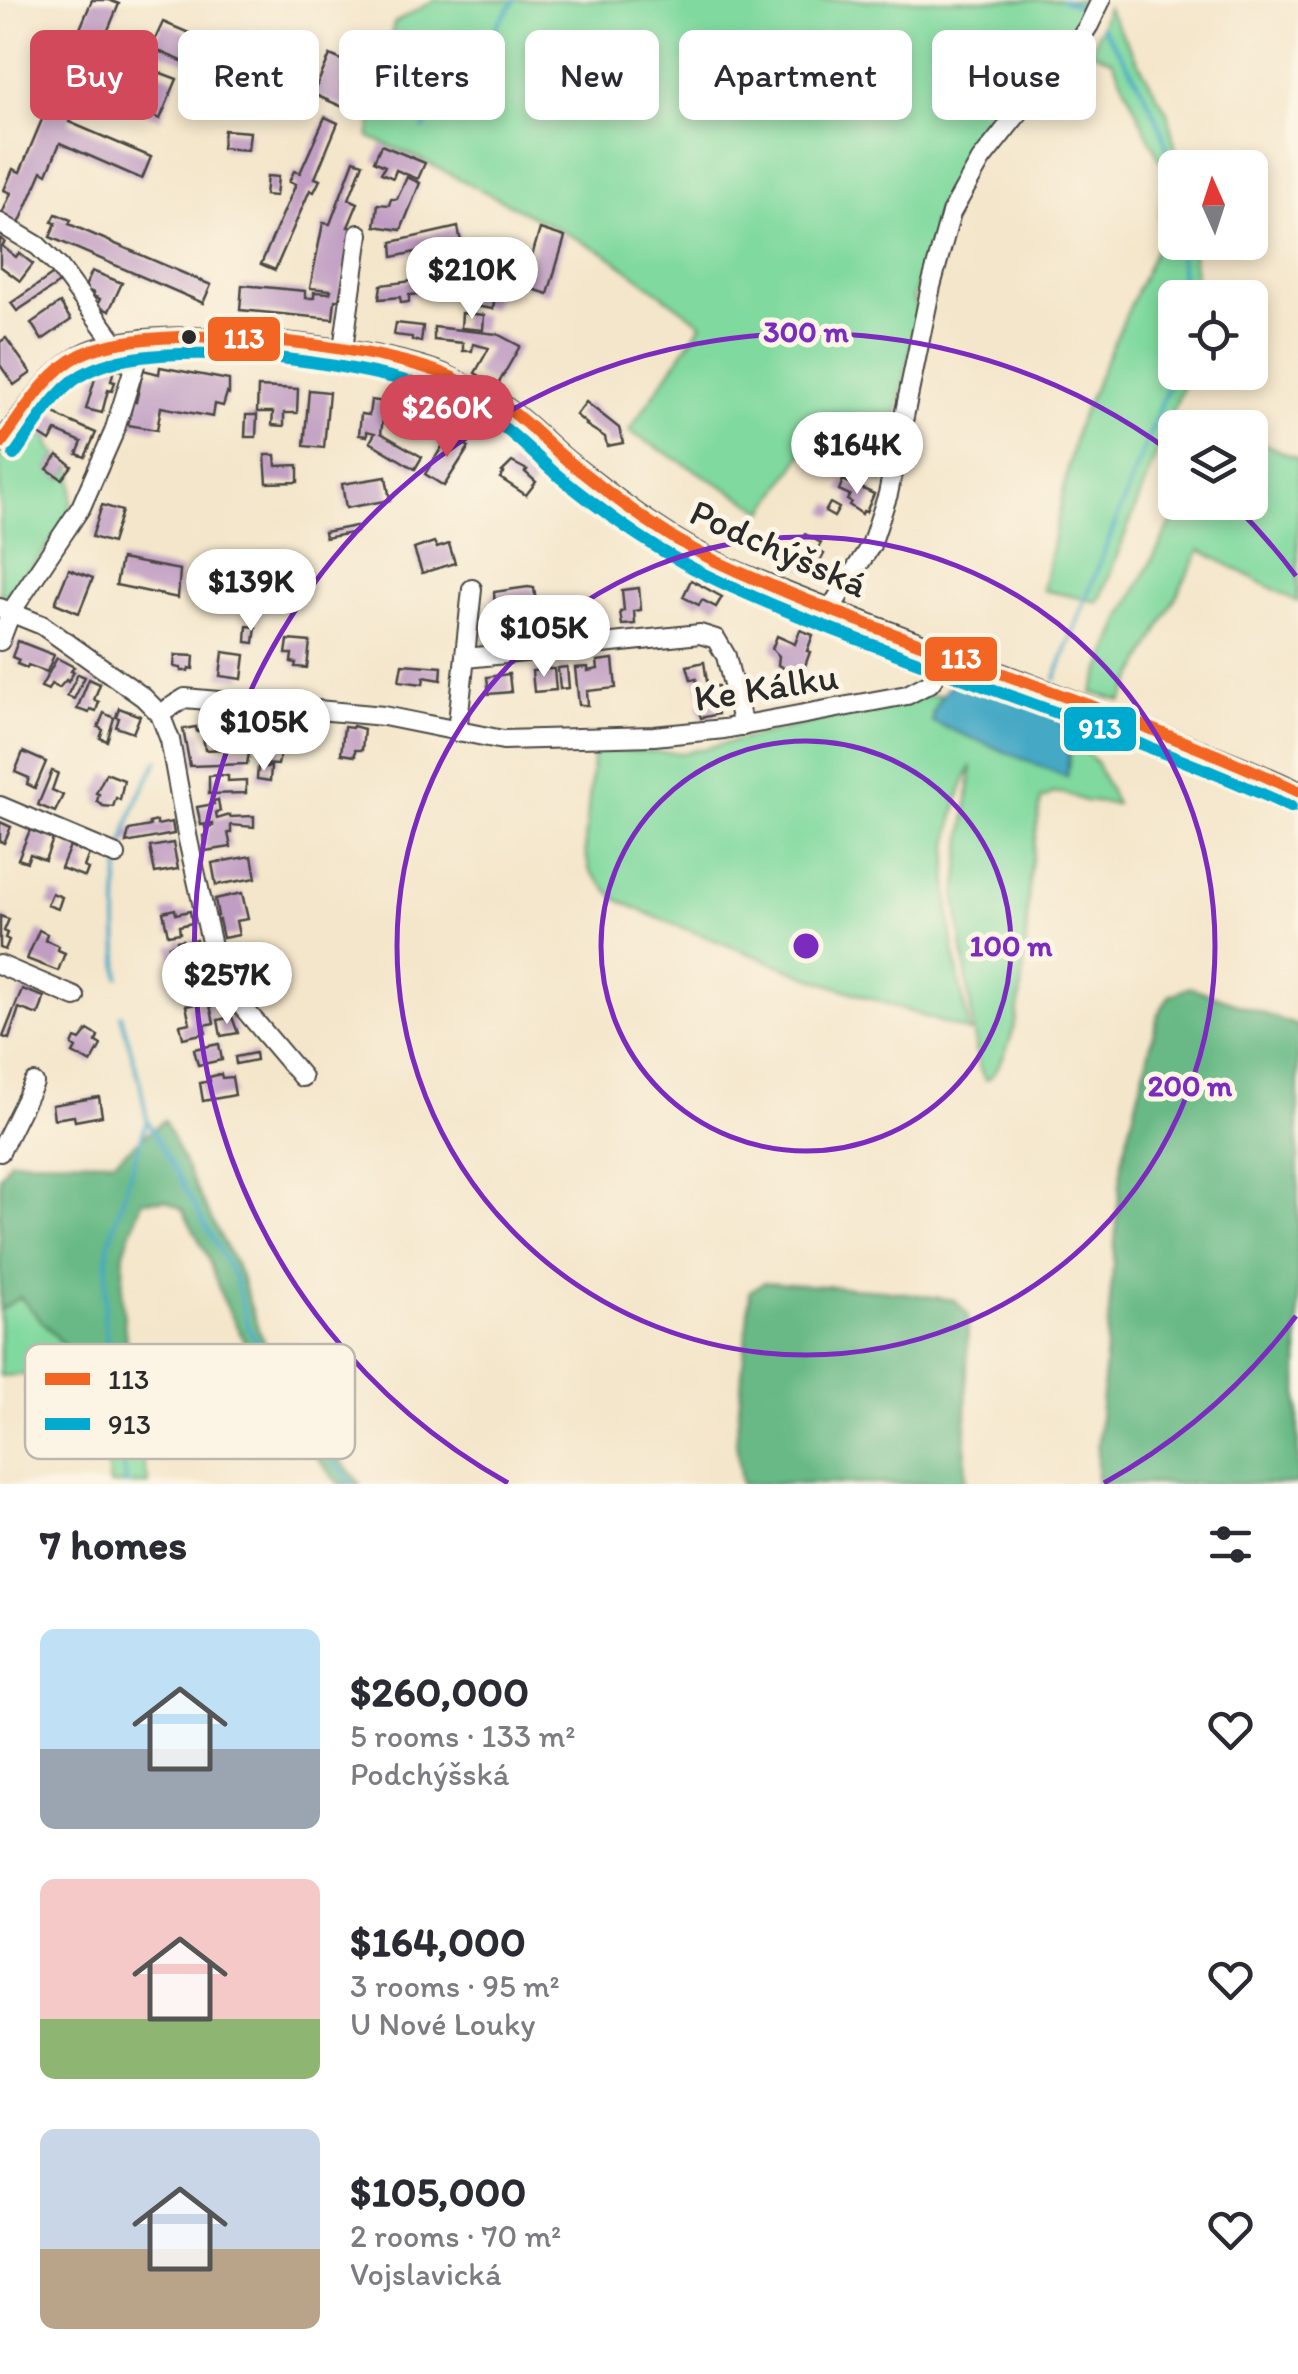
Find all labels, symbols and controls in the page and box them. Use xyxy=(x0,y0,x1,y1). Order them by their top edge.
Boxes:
chip: Buy xyxy=(30,30,158,120)
chip: Rent xyxy=(178,30,319,120)
chip: Filters xyxy=(339,30,505,120)
chip: New xyxy=(525,30,659,120)
chip: Apartment xyxy=(679,30,912,120)
chip: House xyxy=(932,30,1096,120)
north arrow xyxy=(1158,150,1268,260)
map controls xyxy=(1158,150,1268,520)
pin: $210K xyxy=(402,237,542,322)
text: $210K xyxy=(428,250,516,288)
button: locate xyxy=(1158,280,1268,390)
text: 300 m xyxy=(763,313,849,350)
line badge: 113 xyxy=(206,315,282,363)
text: 113 xyxy=(223,321,265,355)
unlabelled marker xyxy=(179,327,199,347)
pin: $260K xyxy=(377,375,517,460)
text: $260K xyxy=(402,388,492,426)
button: layers xyxy=(1158,410,1268,520)
pin: $164K xyxy=(787,412,927,497)
text: $164K xyxy=(813,425,901,463)
street label: Podchýšská xyxy=(683,488,875,608)
pin: $139K xyxy=(181,549,321,634)
text: $139K xyxy=(208,562,294,600)
pin: $105K xyxy=(474,595,614,680)
text: $105K xyxy=(500,608,588,646)
line badge: 113 xyxy=(923,635,999,683)
text: 113 xyxy=(940,641,982,675)
street label: Ke Kálku xyxy=(691,653,841,721)
pin: $105K xyxy=(194,689,334,774)
text: $105K xyxy=(220,702,308,740)
line badge: 913 xyxy=(1062,705,1138,753)
text: 913 xyxy=(1079,711,1121,745)
text: 100 m xyxy=(970,927,1053,964)
centre of rings xyxy=(788,928,824,964)
pin: $257K xyxy=(157,942,297,1027)
text: $257K xyxy=(184,955,270,993)
text: 200 m xyxy=(1148,1067,1233,1104)
legend xyxy=(25,1344,355,1459)
text: 113 xyxy=(108,1362,149,1396)
text: 913 xyxy=(108,1407,151,1441)
icon: filters xyxy=(1203,1517,1258,1572)
text: 7 homes xyxy=(40,1519,187,1570)
text: $260,000 xyxy=(350,1666,529,1717)
icon: home xyxy=(120,1669,240,1789)
icon: heart xyxy=(1203,1702,1258,1757)
text: 5 rooms · 133 m² xyxy=(350,1717,575,1755)
text: Podchýšská xyxy=(350,1755,509,1793)
text: $164,000 xyxy=(350,1916,526,1967)
icon: home xyxy=(120,1919,240,2039)
icon: heart xyxy=(1203,1952,1258,2007)
text: 3 rooms · 95 m² xyxy=(350,1967,560,2005)
text: U Nové Louky xyxy=(350,2005,535,2043)
text: $105,000 xyxy=(350,2166,526,2217)
icon: home xyxy=(120,2169,240,2289)
icon: heart xyxy=(1203,2202,1258,2257)
text: 2 rooms · 70 m² xyxy=(350,2217,561,2255)
text: Vojslavická xyxy=(350,2255,502,2293)

